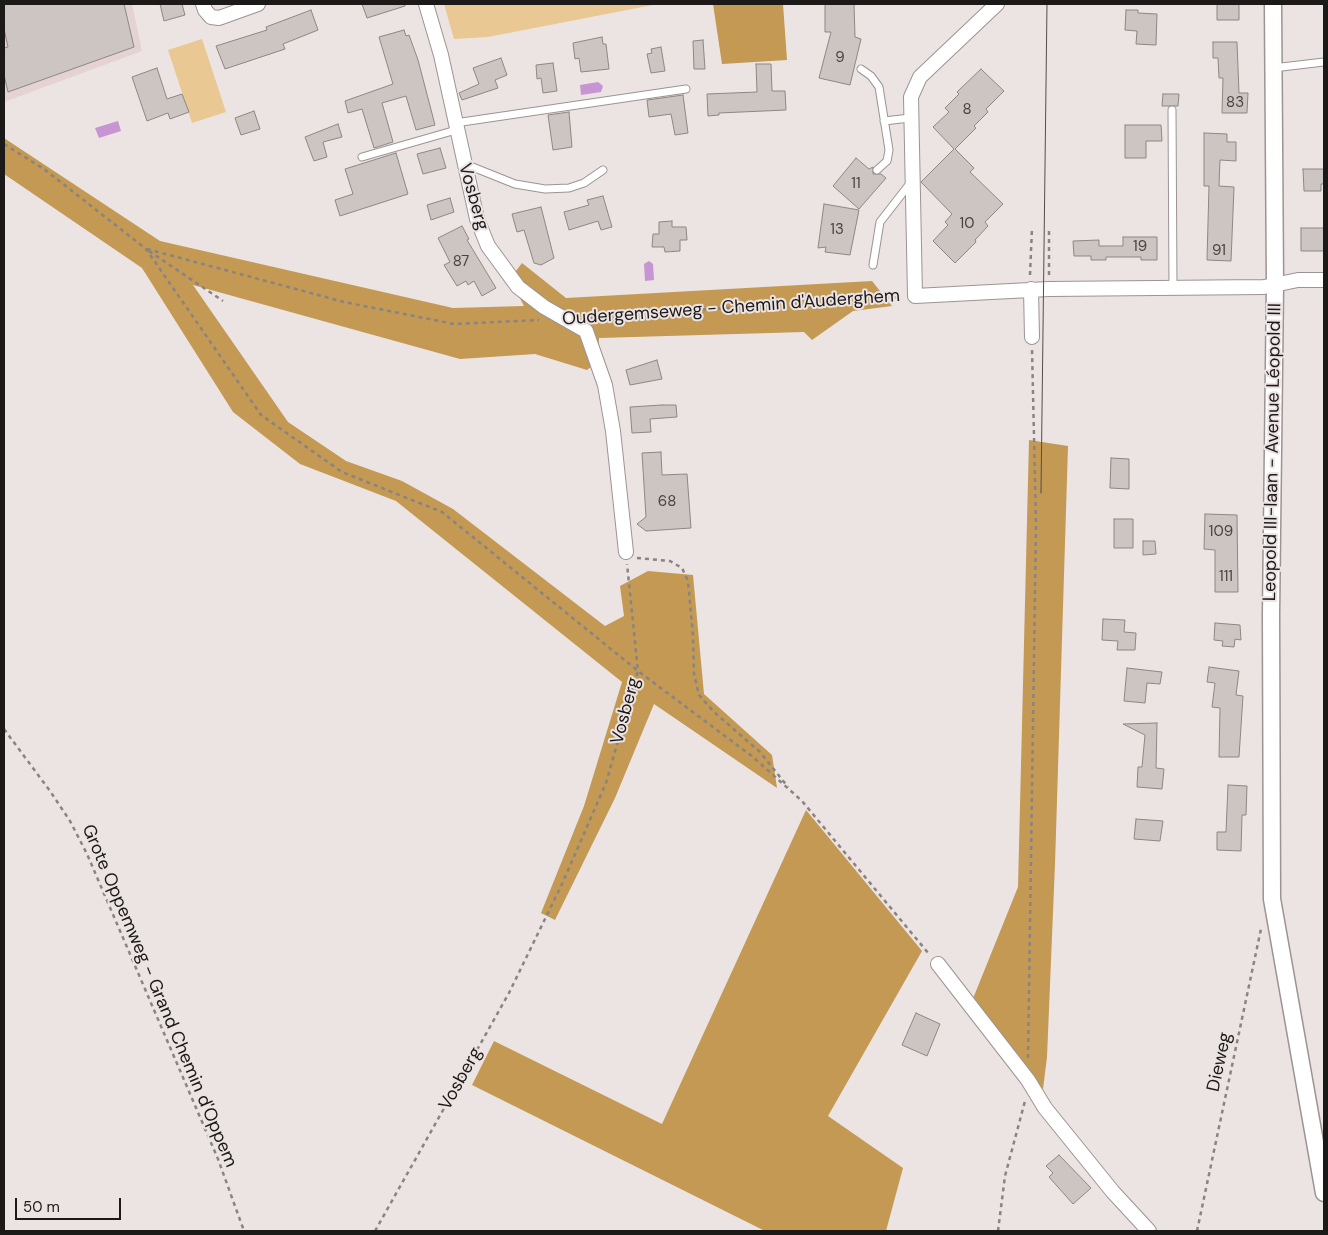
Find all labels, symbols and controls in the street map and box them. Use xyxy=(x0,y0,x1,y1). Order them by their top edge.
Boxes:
house number: 9 xyxy=(835,49,845,67)
house number: 83 xyxy=(1226,94,1244,112)
house number: 8 xyxy=(962,101,972,119)
street label: Vosberg xyxy=(453,161,493,233)
house number: 11 xyxy=(851,175,861,193)
house number: 10 xyxy=(960,215,974,233)
house number: 13 xyxy=(830,221,844,239)
house number: 19 xyxy=(1133,238,1147,256)
house number: 91 xyxy=(1212,242,1226,260)
house number: 87 xyxy=(453,253,469,271)
street label: Oudergemseweg - Chemin d'Auderghem xyxy=(561,285,901,331)
street label: Leopold III-laan - Avenue Léopold III xyxy=(1260,303,1286,601)
house number: 68 xyxy=(658,493,676,511)
house number: 109 xyxy=(1209,523,1233,541)
house number: 111 xyxy=(1219,568,1233,586)
street label: Vosberg xyxy=(607,675,645,747)
street label: Grote Oppemweg - Grand Chemin d'Oppem xyxy=(77,821,241,1171)
street label: Dieweg xyxy=(1203,1030,1237,1094)
street label: Vosberg xyxy=(435,1044,487,1114)
scale bar xyxy=(18,1188,124,1220)
text: 50 m xyxy=(23,1197,60,1217)

